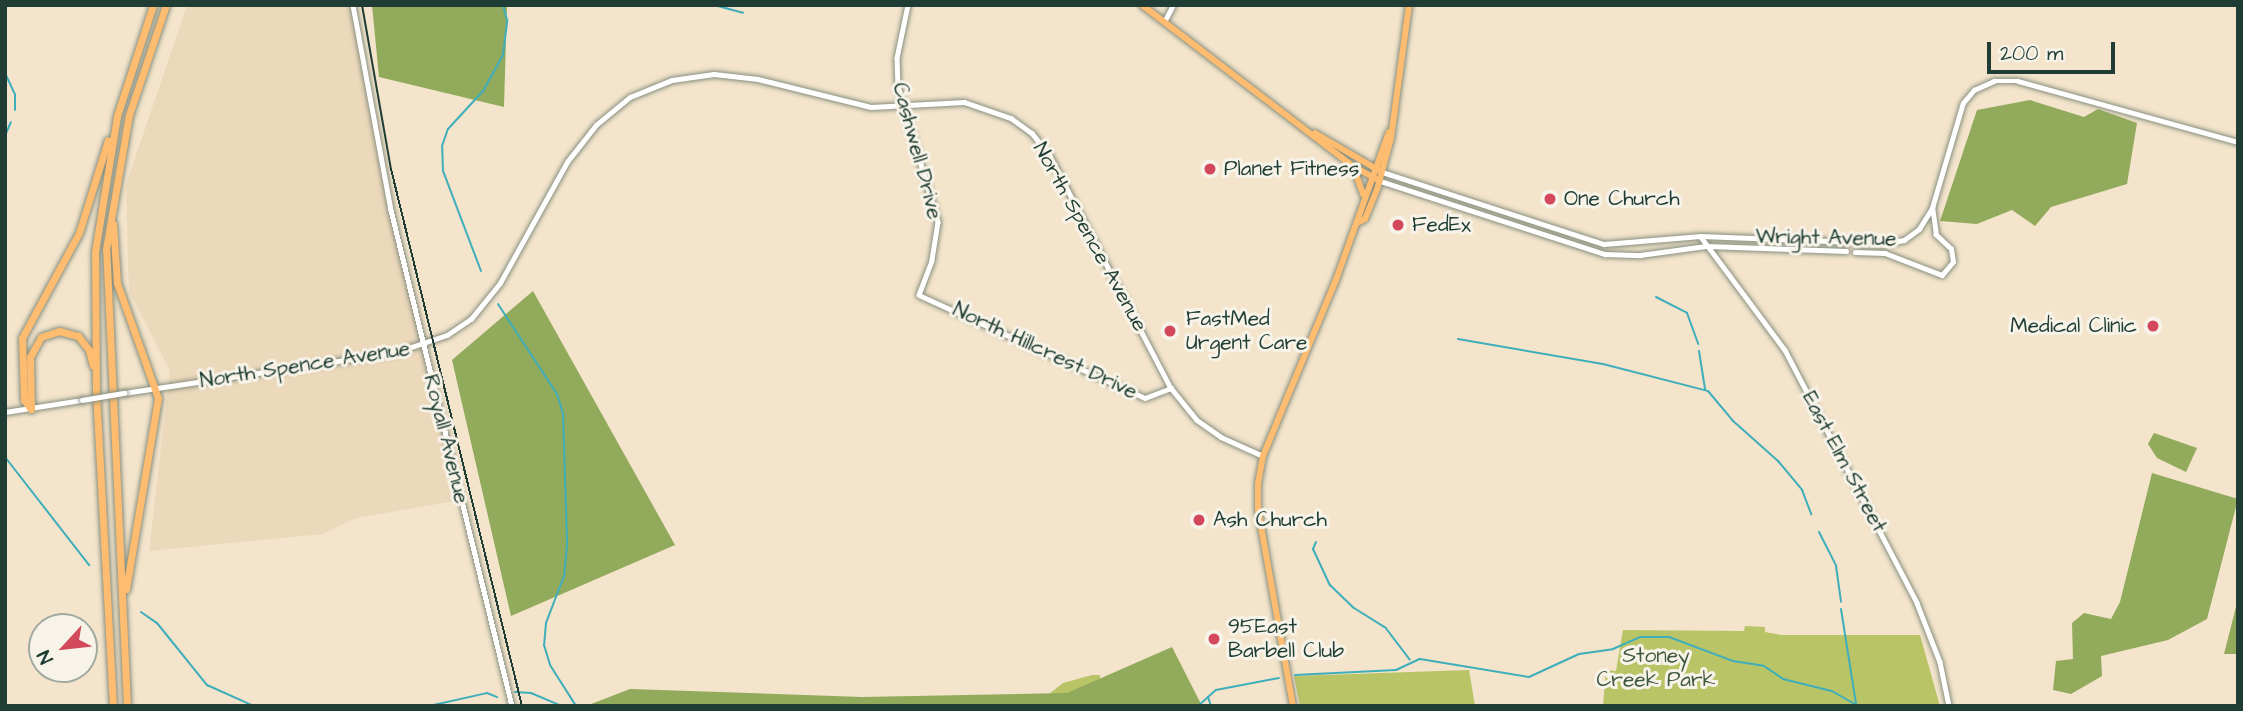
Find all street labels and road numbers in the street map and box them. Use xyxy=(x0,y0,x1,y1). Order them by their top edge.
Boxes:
street label: Cashwell Drive xyxy=(887,80,947,222)
street label: North Spence Avenue xyxy=(1028,138,1152,336)
street label: Wright Avenue xyxy=(1755,224,1897,252)
street label: North Hillcrest Drive xyxy=(949,297,1141,405)
street label: North Spence Avenue xyxy=(198,336,412,394)
street label: Royall Avenue xyxy=(418,372,474,506)
street label: East Elm Street xyxy=(1796,387,1892,537)

